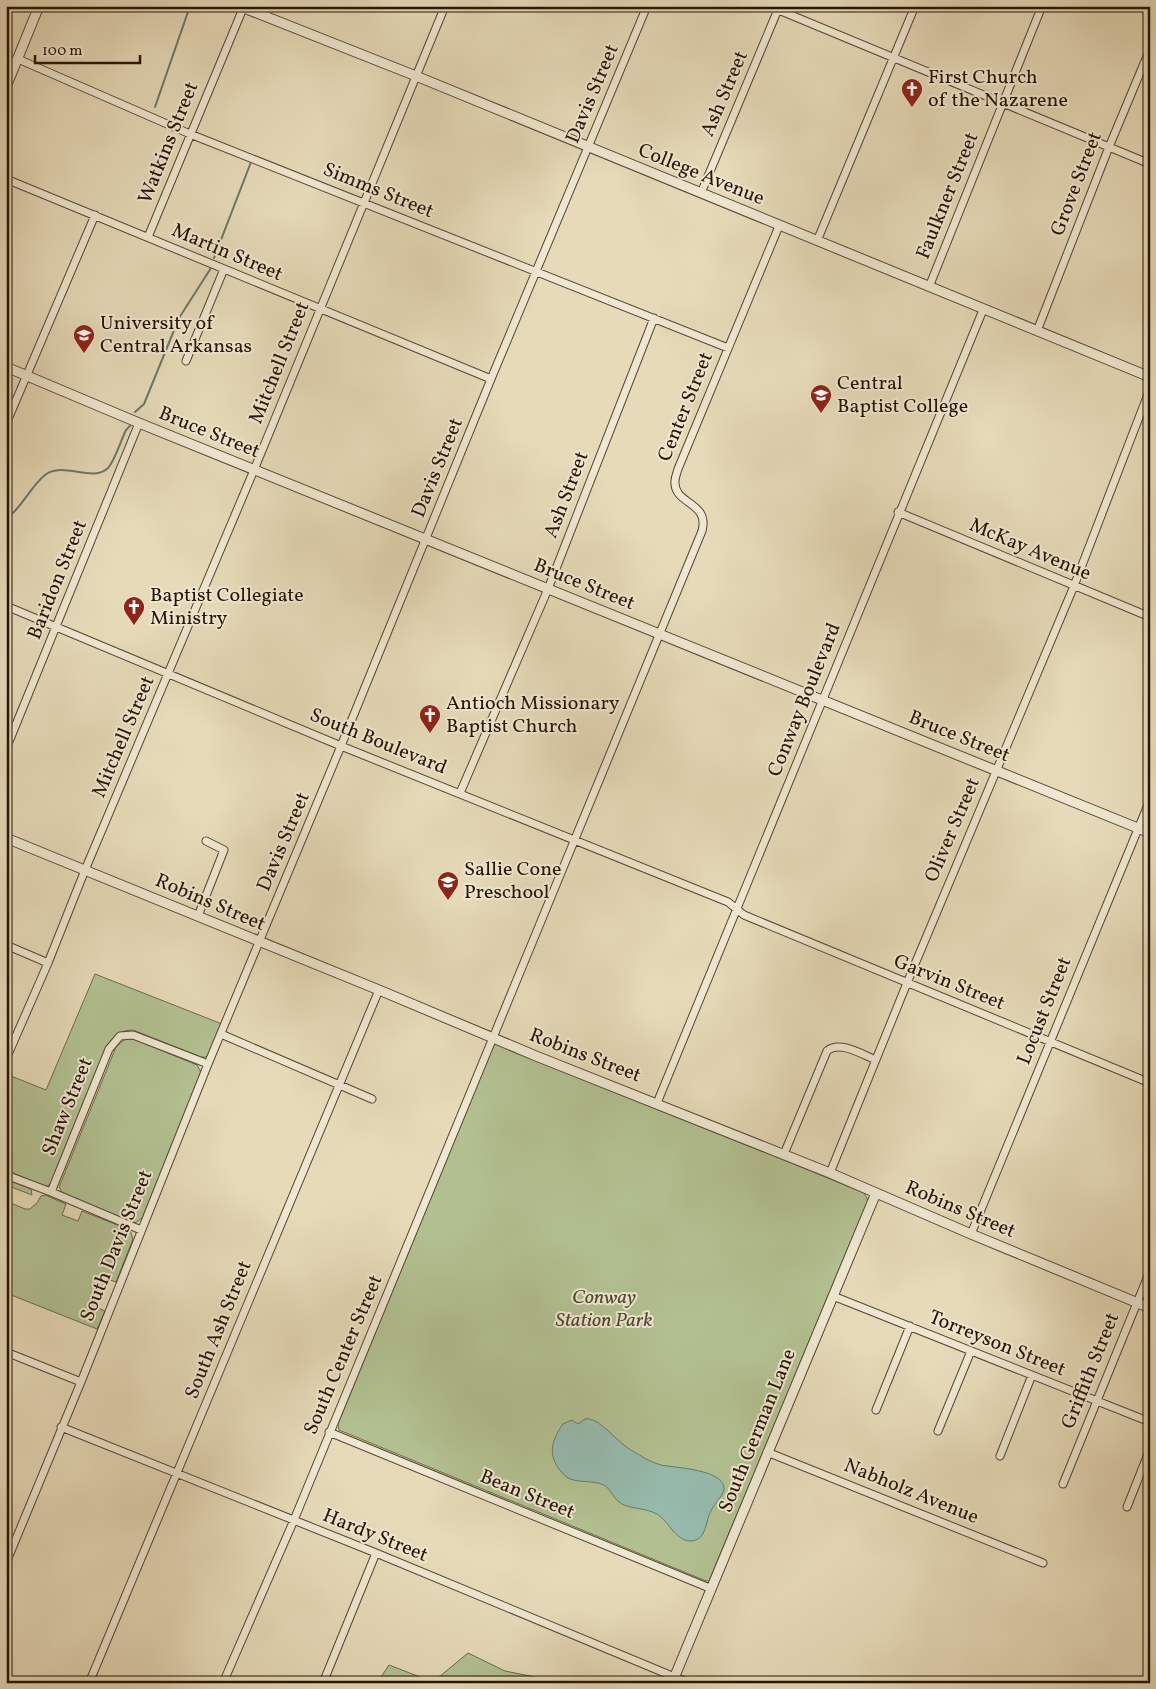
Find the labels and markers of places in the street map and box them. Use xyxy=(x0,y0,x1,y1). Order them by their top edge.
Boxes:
place label: First Church of the Nazarene xyxy=(928,64,1068,115)
church icon: First Church of the Nazarene xyxy=(900,77,924,108)
place label: University of Central Arkansas xyxy=(100,310,252,361)
school or university icon: University of Central Arkansas xyxy=(72,323,96,354)
place label: Central Baptist College xyxy=(837,370,968,421)
school or university icon: Central Baptist College xyxy=(809,383,833,414)
place label: Baptist Collegiate Ministry xyxy=(150,582,304,633)
church icon: Baptist Collegiate Ministry xyxy=(122,595,146,626)
place label: Antioch Missionary Baptist Church xyxy=(446,690,620,741)
church icon: Antioch Missionary Baptist Church xyxy=(418,703,442,734)
place label: Sallie Cone Preschool xyxy=(464,856,562,907)
school or university icon: Sallie Cone Preschool xyxy=(436,870,460,901)

